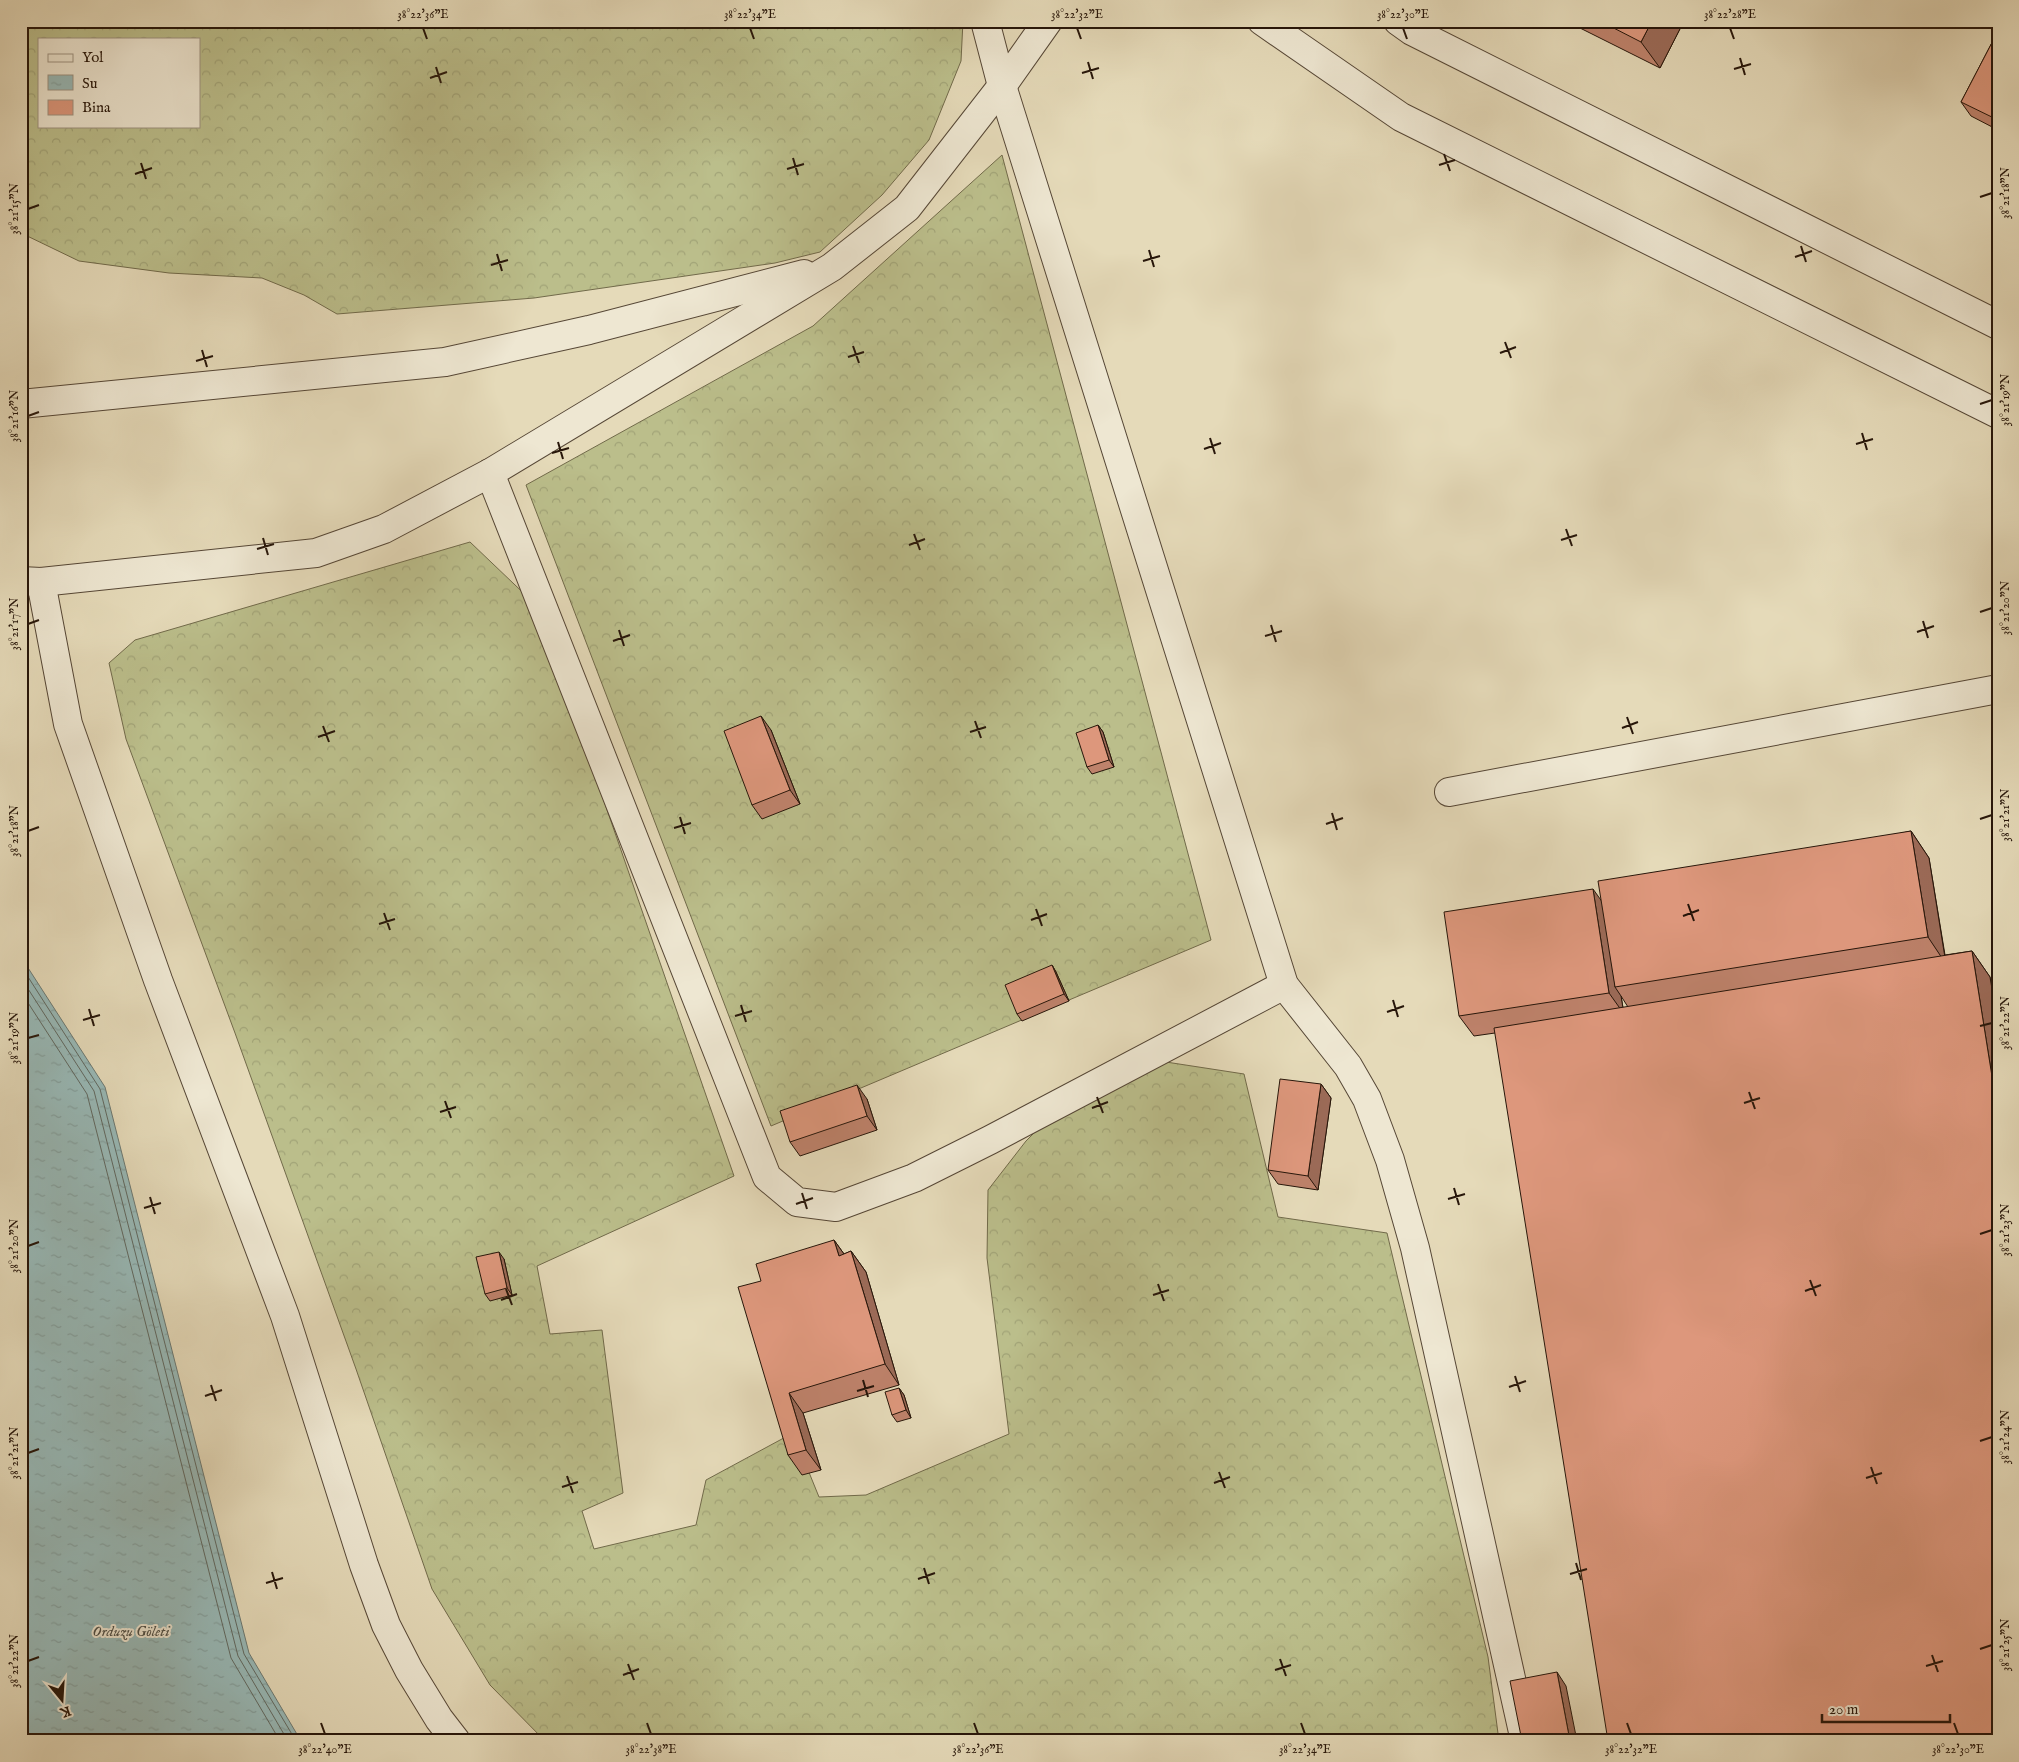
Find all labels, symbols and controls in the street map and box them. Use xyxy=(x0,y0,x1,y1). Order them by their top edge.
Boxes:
text: 38°22'36"E xyxy=(397,7,449,22)
text: 38°22'34"E xyxy=(724,7,776,22)
text: 38°22'32"E xyxy=(1051,7,1103,22)
text: 38°22'30"E xyxy=(1377,7,1429,22)
text: 38°22'28"E xyxy=(1704,7,1756,22)
legend xyxy=(38,38,200,128)
text: Yol xyxy=(82,48,104,67)
text: Su xyxy=(82,74,98,93)
text: Bina xyxy=(82,98,111,117)
text: 38°21'18"N xyxy=(1998,166,2013,219)
text: 38°21'15"N xyxy=(7,183,22,235)
text: 38°21'19"N xyxy=(1998,373,2013,426)
text: 38°21'16"N xyxy=(7,389,22,442)
text: 38°21'20"N xyxy=(1998,580,2013,635)
text: 38°21'17"N xyxy=(7,597,22,650)
text: 38°21'21"N xyxy=(1998,788,2013,841)
text: 38°21'18"N xyxy=(7,804,22,857)
text: 38°21'22"N xyxy=(1998,995,2013,1050)
text: 38°21'19"N xyxy=(7,1011,22,1064)
text: 38°21'23"N xyxy=(1998,1203,2013,1256)
text: 38°21'20"N xyxy=(7,1218,22,1273)
text: 38°21'24"N xyxy=(1998,1409,2013,1464)
text: 38°21'21"N xyxy=(7,1426,22,1479)
text: 38°21'25"N xyxy=(1998,1618,2013,1671)
water label: Orduzu Göleti xyxy=(93,1622,171,1641)
text: 38°21'22"N xyxy=(7,1633,22,1688)
north arrow xyxy=(38,1674,88,1724)
scale bar xyxy=(1822,1692,1949,1724)
text: 20 m xyxy=(1829,1700,1859,1719)
text: K xyxy=(57,1701,73,1722)
text: 38°22'40"E xyxy=(298,1742,352,1757)
text: 38°22'38"E xyxy=(625,1742,677,1757)
text: 38°22'36"E xyxy=(952,1742,1004,1757)
text: 38°22'34"E xyxy=(1279,1742,1331,1757)
text: 38°22'32"E xyxy=(1605,1742,1657,1757)
text: 38°22'30"E xyxy=(1932,1742,1984,1757)

